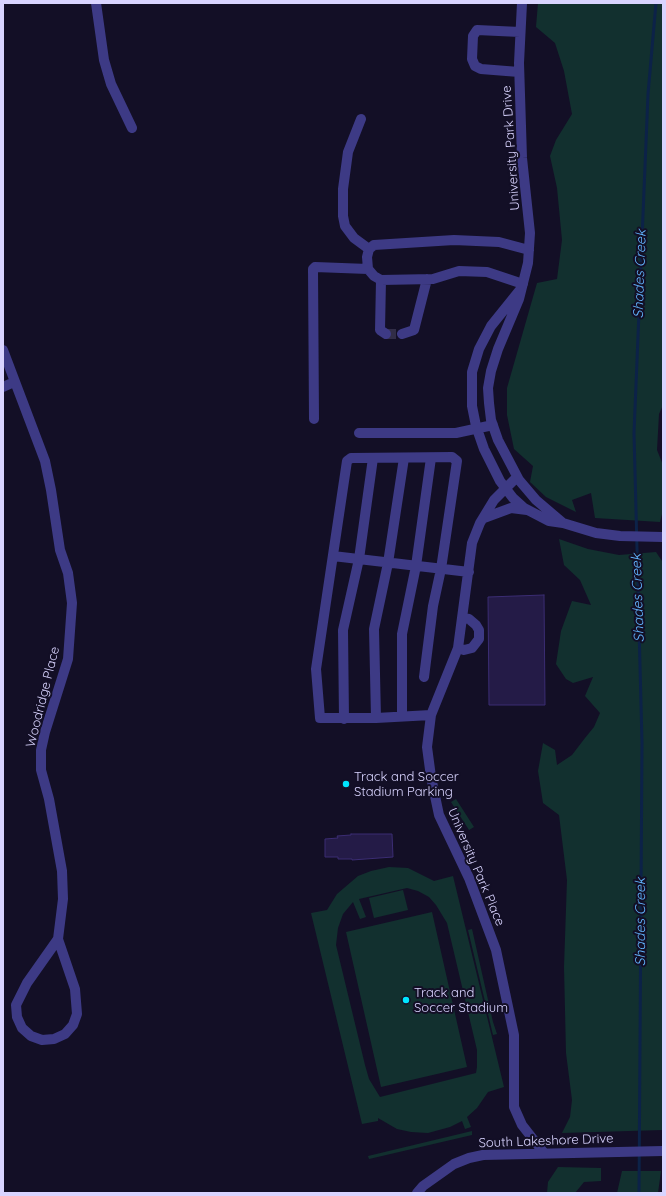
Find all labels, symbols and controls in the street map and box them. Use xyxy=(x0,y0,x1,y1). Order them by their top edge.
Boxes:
street label: University Park Drive xyxy=(499,85,523,211)
water label: Shades Creek xyxy=(630,229,650,319)
water label: Shades Creek xyxy=(628,553,648,643)
street label: Woodridge Place xyxy=(23,645,63,749)
place label: Track and Soccer Stadium Parking xyxy=(354,769,459,800)
marker: Track and Soccer Stadium Parking xyxy=(341,779,351,789)
street label: University Park Place xyxy=(444,806,508,928)
water label: Shades Creek xyxy=(633,878,649,966)
place label: Track and Soccer Stadium xyxy=(414,985,508,1016)
marker: Track and Soccer Stadium xyxy=(401,995,411,1005)
street label: South Lakeshore Drive xyxy=(478,1131,614,1151)

